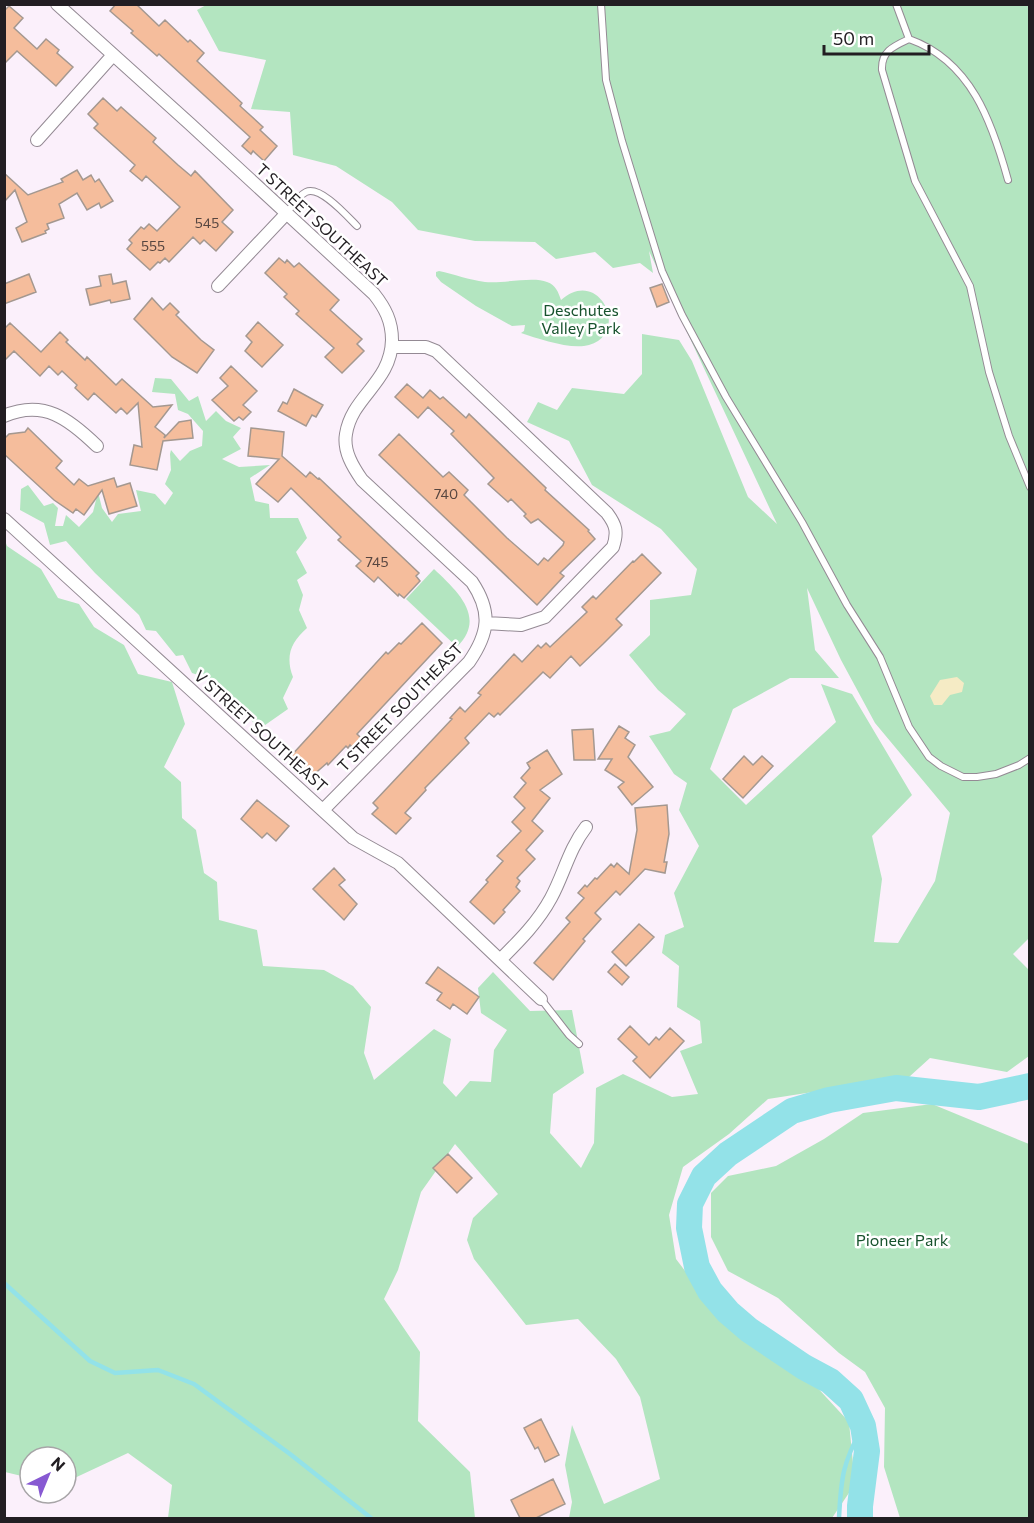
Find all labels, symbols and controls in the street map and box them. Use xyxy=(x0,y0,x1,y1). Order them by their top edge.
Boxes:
scale bar xyxy=(824,18,929,56)
text: 50 m xyxy=(833,27,874,49)
street label: T STREET SOUTHEAST xyxy=(253,159,392,290)
house number: 545 xyxy=(195,214,219,231)
house number: 555 xyxy=(141,237,165,254)
park label: Deschutes Valley Park xyxy=(541,300,621,337)
house number: 740 xyxy=(434,485,458,502)
house number: 745 xyxy=(366,553,389,570)
street label: T STREET SOUTHEAST xyxy=(333,638,466,775)
street label: V STREET SOUTHEAST xyxy=(191,666,332,796)
park label: Pioneer Park xyxy=(856,1230,949,1249)
north arrow xyxy=(18,1445,78,1505)
text: N xyxy=(48,1453,69,1475)

